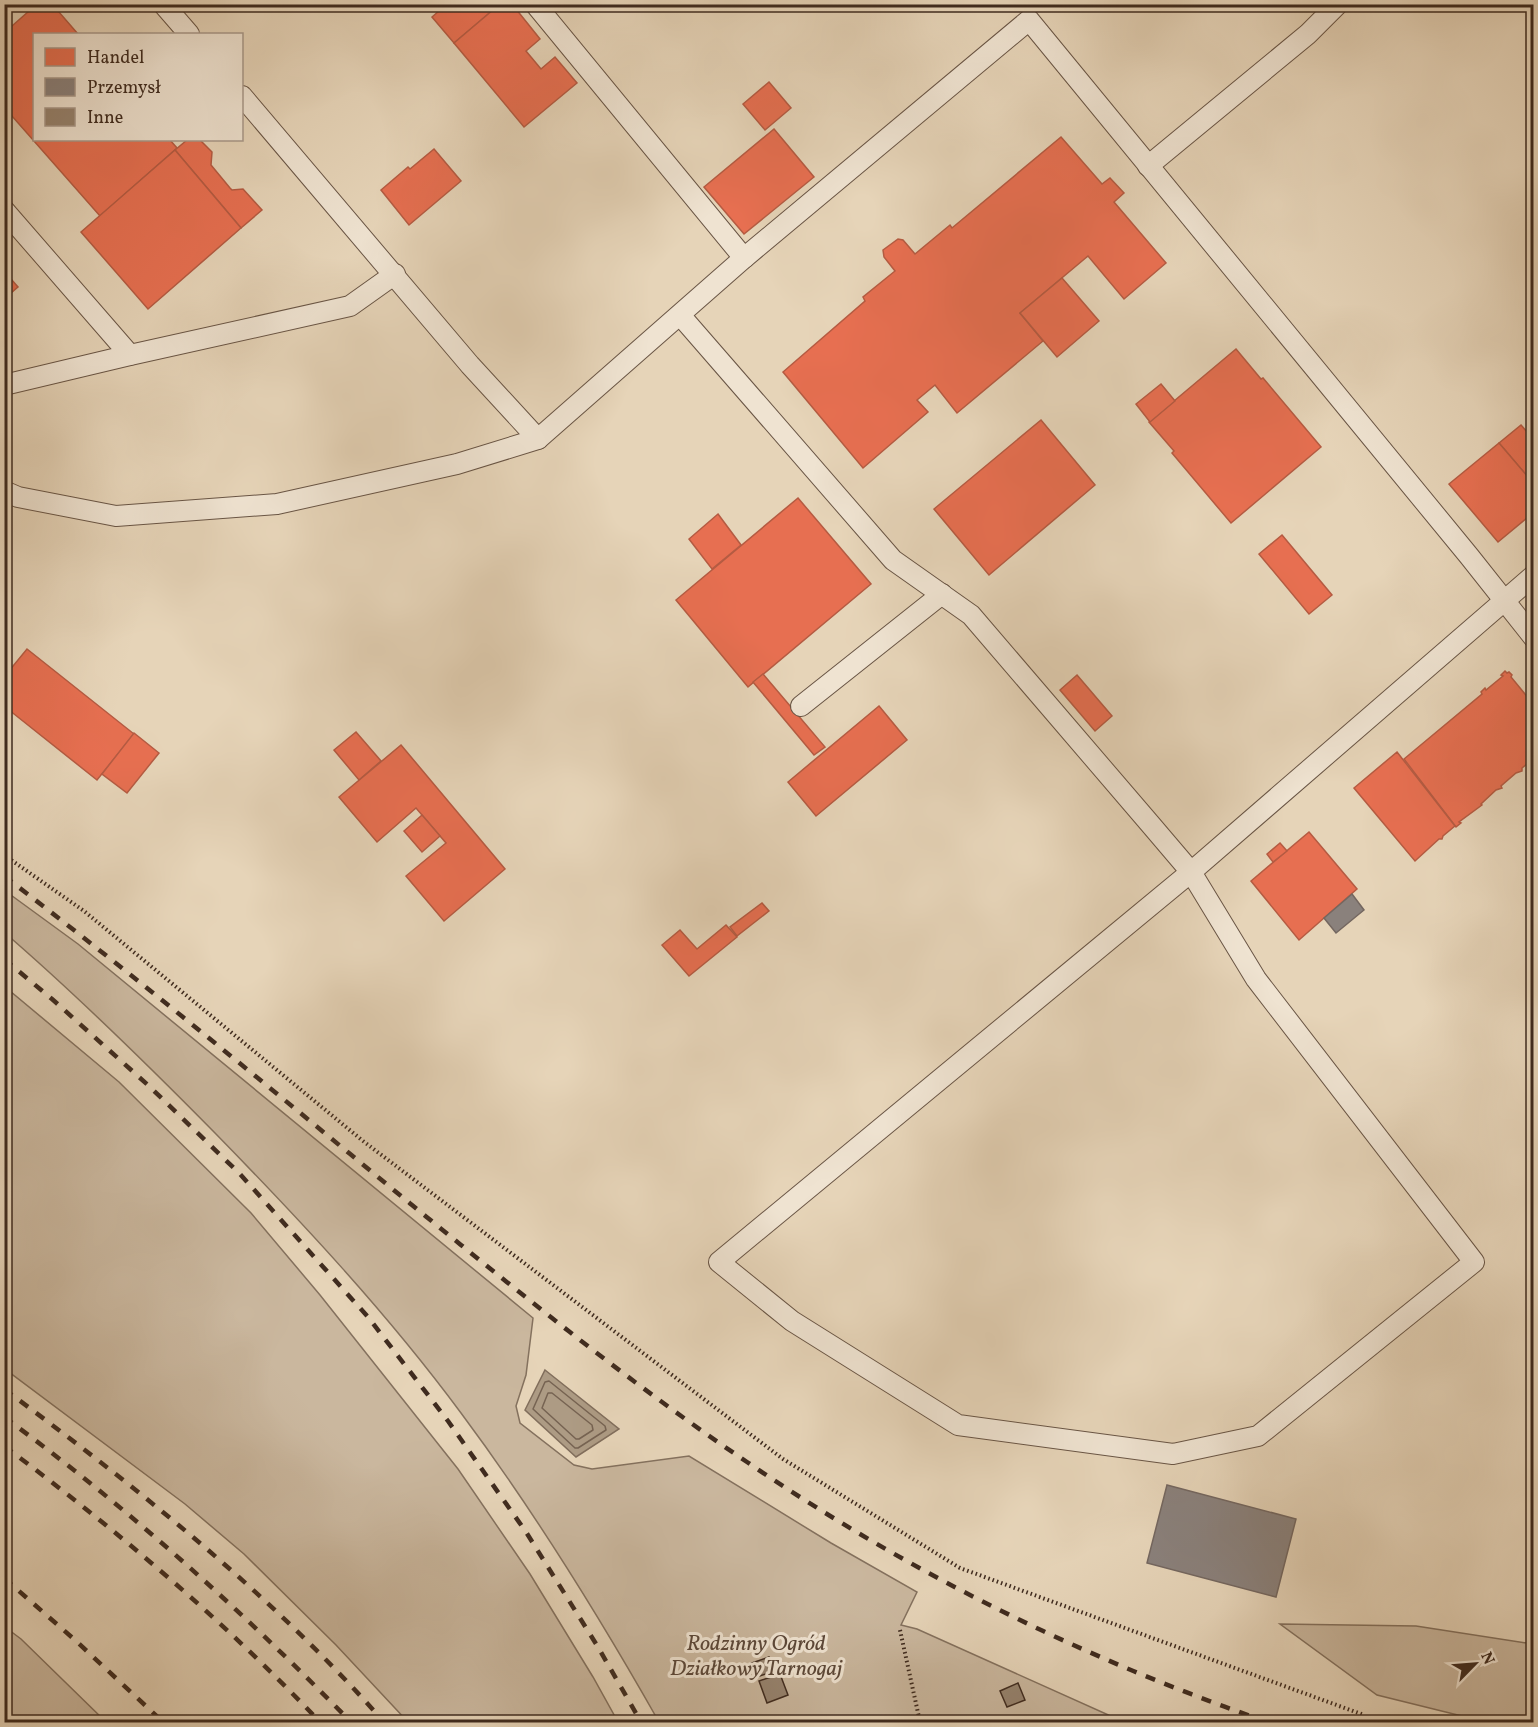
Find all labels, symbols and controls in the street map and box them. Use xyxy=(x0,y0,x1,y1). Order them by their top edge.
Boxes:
legend xyxy=(33,33,243,141)
text: Handel xyxy=(87,46,144,71)
text: Przemysł xyxy=(87,76,161,101)
text: Inne xyxy=(87,106,123,131)
park label: Rodzinny Ogród Działkowy Tarnogaj xyxy=(670,1629,843,1685)
north arrow xyxy=(1445,1634,1505,1694)
text: N xyxy=(1474,1649,1499,1669)

